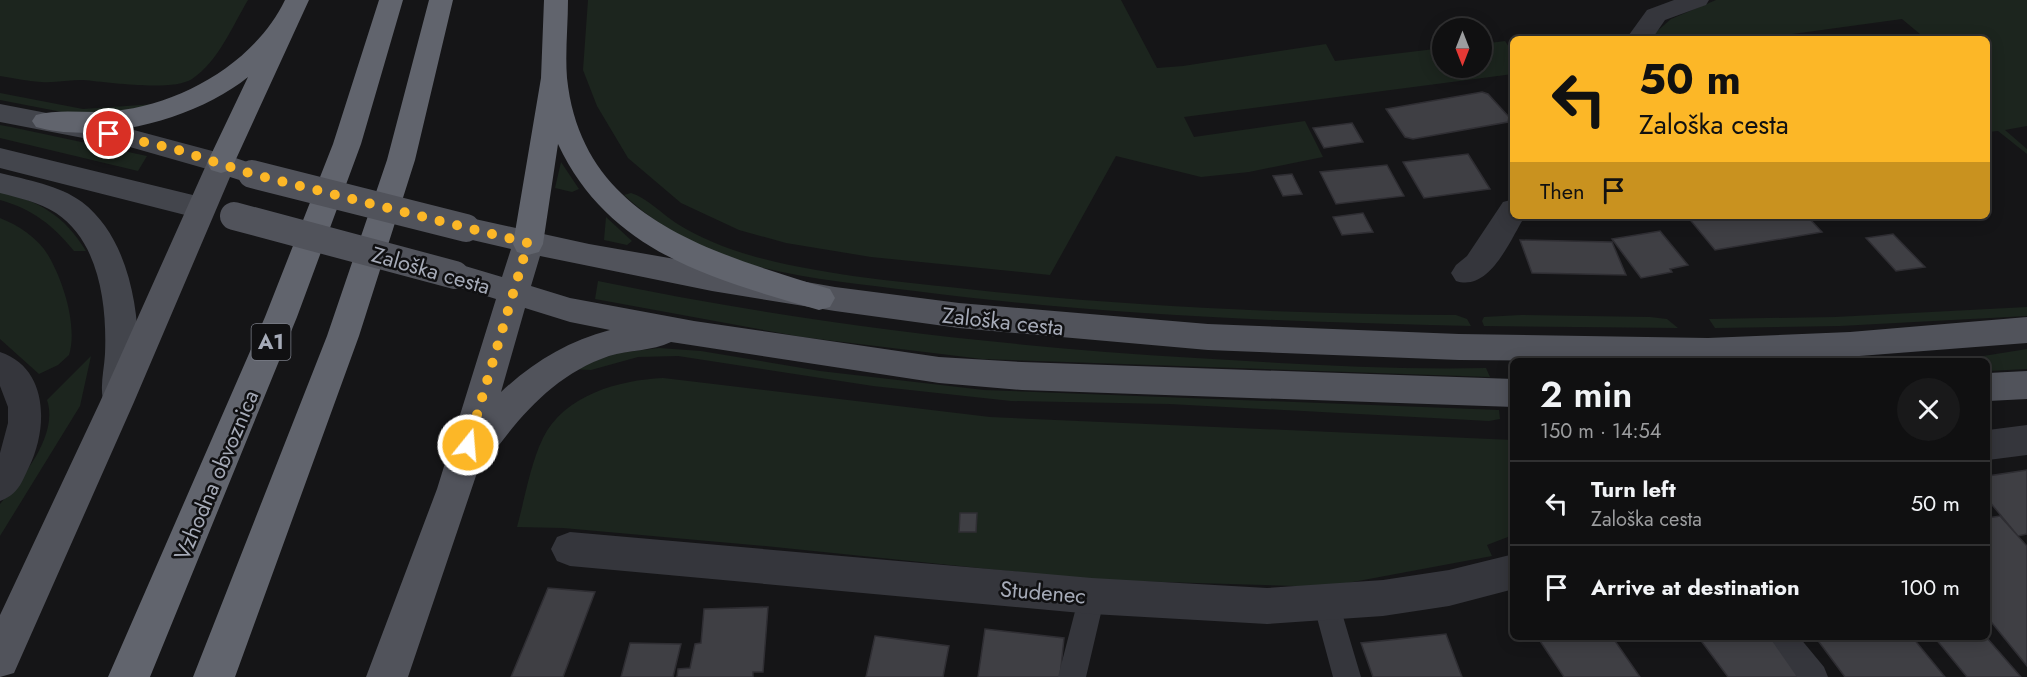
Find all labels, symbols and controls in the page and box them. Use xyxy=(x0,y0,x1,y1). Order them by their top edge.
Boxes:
north arrow xyxy=(1432,18,1492,78)
map controls xyxy=(1432,18,1492,78)
text: 50 m xyxy=(1639,49,1741,110)
icon: left xyxy=(1540,60,1618,138)
text: Zaloška cesta xyxy=(1639,105,1789,144)
pin xyxy=(83,108,134,159)
icon: arrive xyxy=(92,117,125,150)
icon: arrive xyxy=(1597,174,1630,207)
text: Then xyxy=(1540,175,1585,207)
street label: Zaloška cesta xyxy=(368,238,494,302)
street label: Zaloška cesta xyxy=(941,299,1065,343)
road number: A1 xyxy=(252,324,290,360)
text: 2 min xyxy=(1540,368,1632,420)
button: close xyxy=(1897,378,1960,441)
street label: Vzhodna obvoznica xyxy=(166,385,266,565)
position arrow xyxy=(436,413,500,477)
text: 150 m · 14:54 xyxy=(1540,417,1661,446)
text: Turn left xyxy=(1591,473,1676,505)
icon: left xyxy=(1540,487,1573,520)
text: 50 m xyxy=(1911,487,1960,519)
text: Zaloška cesta xyxy=(1591,505,1702,534)
icon: arrive xyxy=(1540,571,1573,604)
text: Arrive at destination xyxy=(1591,571,1800,603)
text: 100 m xyxy=(1900,571,1960,603)
street label: Studenec xyxy=(999,572,1087,612)

